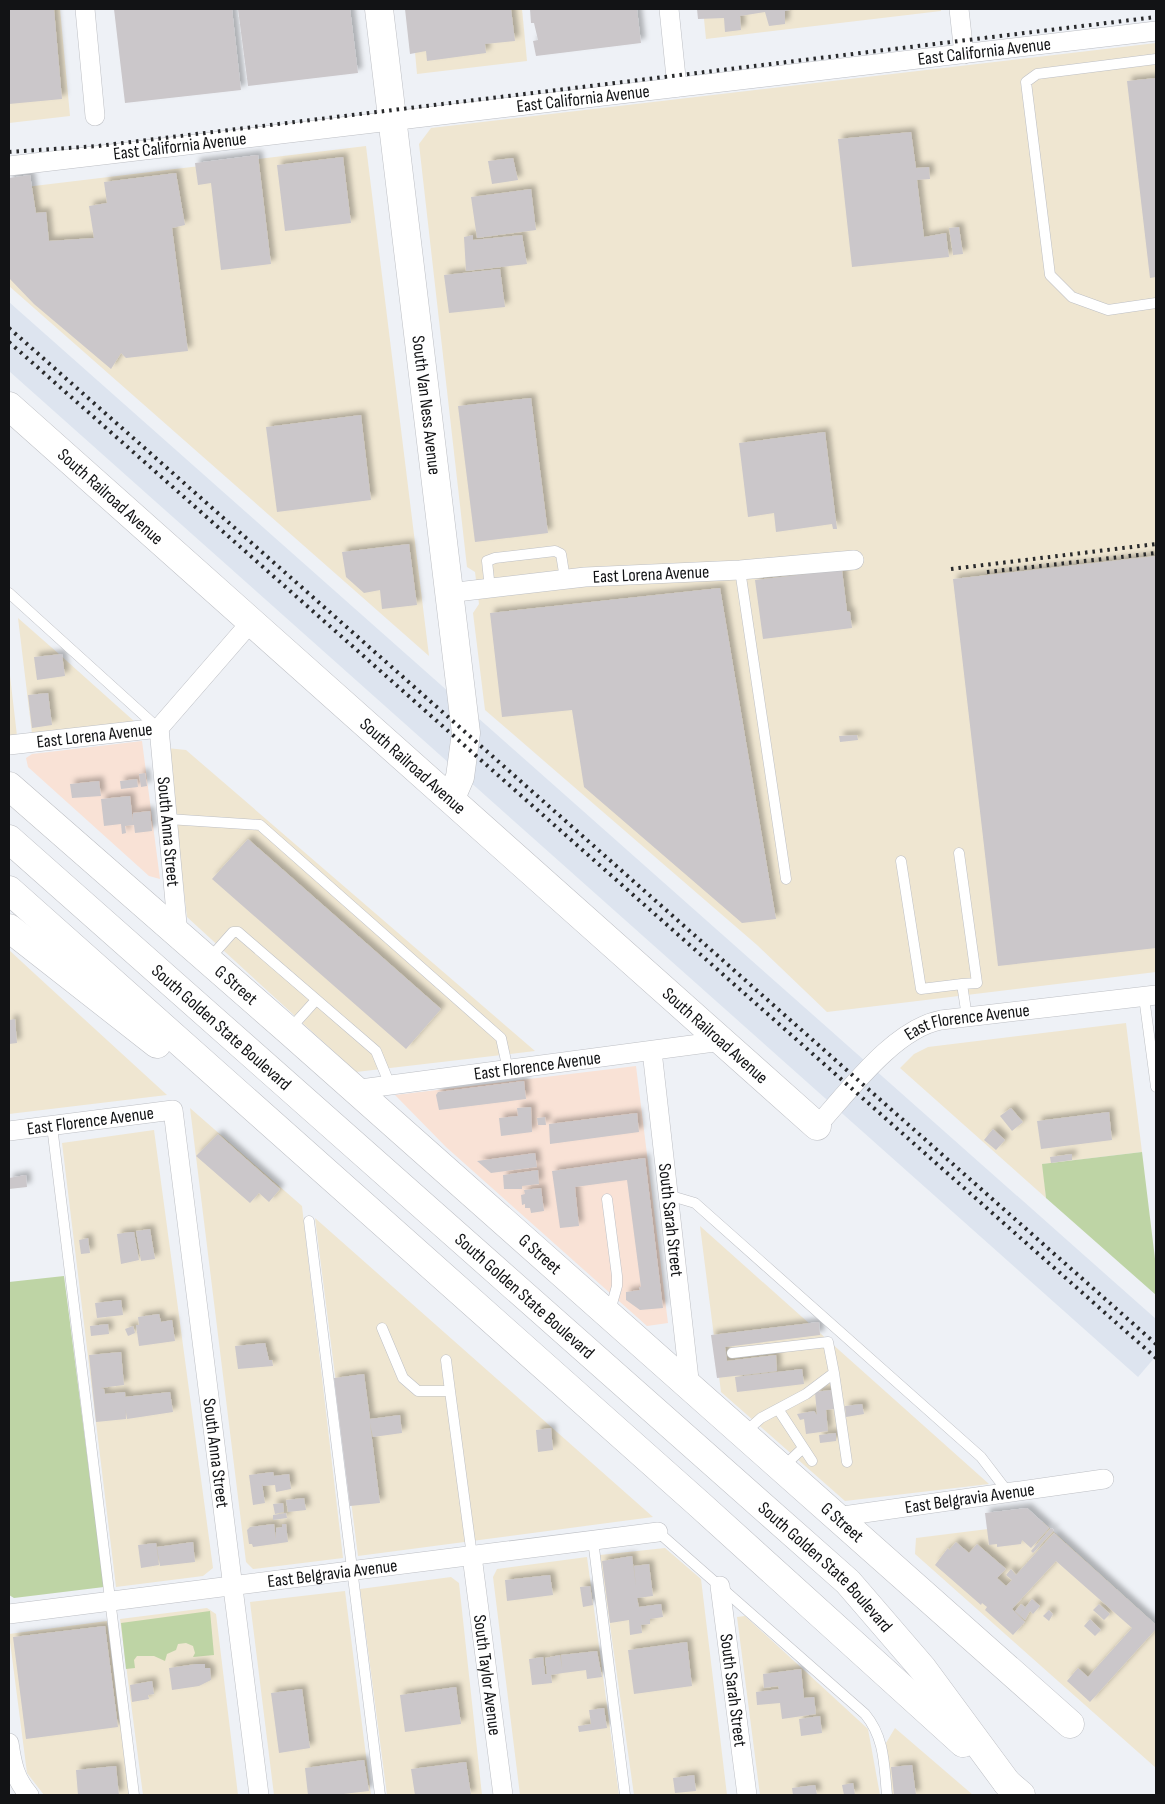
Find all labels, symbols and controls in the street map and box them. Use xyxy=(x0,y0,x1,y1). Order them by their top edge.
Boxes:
street label: East California Avenue xyxy=(917,33,1052,69)
street label: East California Avenue xyxy=(515,80,651,117)
street label: East California Avenue xyxy=(112,128,248,164)
street label: South Van Ness Avenue xyxy=(408,334,445,476)
street label: South Railroad Avenue xyxy=(53,444,168,549)
street label: East Lorena Avenue xyxy=(592,561,710,587)
street label: South Railroad Avenue xyxy=(356,713,470,818)
street label: East Lorena Avenue xyxy=(35,718,154,752)
street label: South Anna Street xyxy=(153,776,184,888)
street label: South Golden State Boulevard xyxy=(148,960,296,1095)
street label: G Street xyxy=(211,961,262,1010)
street label: South Railroad Avenue xyxy=(658,983,772,1088)
street label: East Florence Avenue xyxy=(900,999,1031,1044)
street label: East Florence Avenue xyxy=(473,1047,602,1084)
street label: East Florence Avenue xyxy=(26,1102,155,1139)
street label: South Sarah Street xyxy=(654,1162,688,1278)
street label: South Golden State Boulevard xyxy=(451,1229,599,1363)
street label: G Street xyxy=(515,1230,566,1279)
street label: South Anna Street xyxy=(199,1397,233,1509)
street label: East Belgravia Avenue xyxy=(904,1478,1036,1518)
street label: South Golden State Boulevard xyxy=(754,1497,897,1636)
street label: G Street xyxy=(817,1498,868,1547)
street label: East Belgravia Avenue xyxy=(266,1555,399,1592)
street label: South Taylor Avenue xyxy=(469,1613,506,1737)
street label: South Sarah Street xyxy=(716,1632,751,1748)

